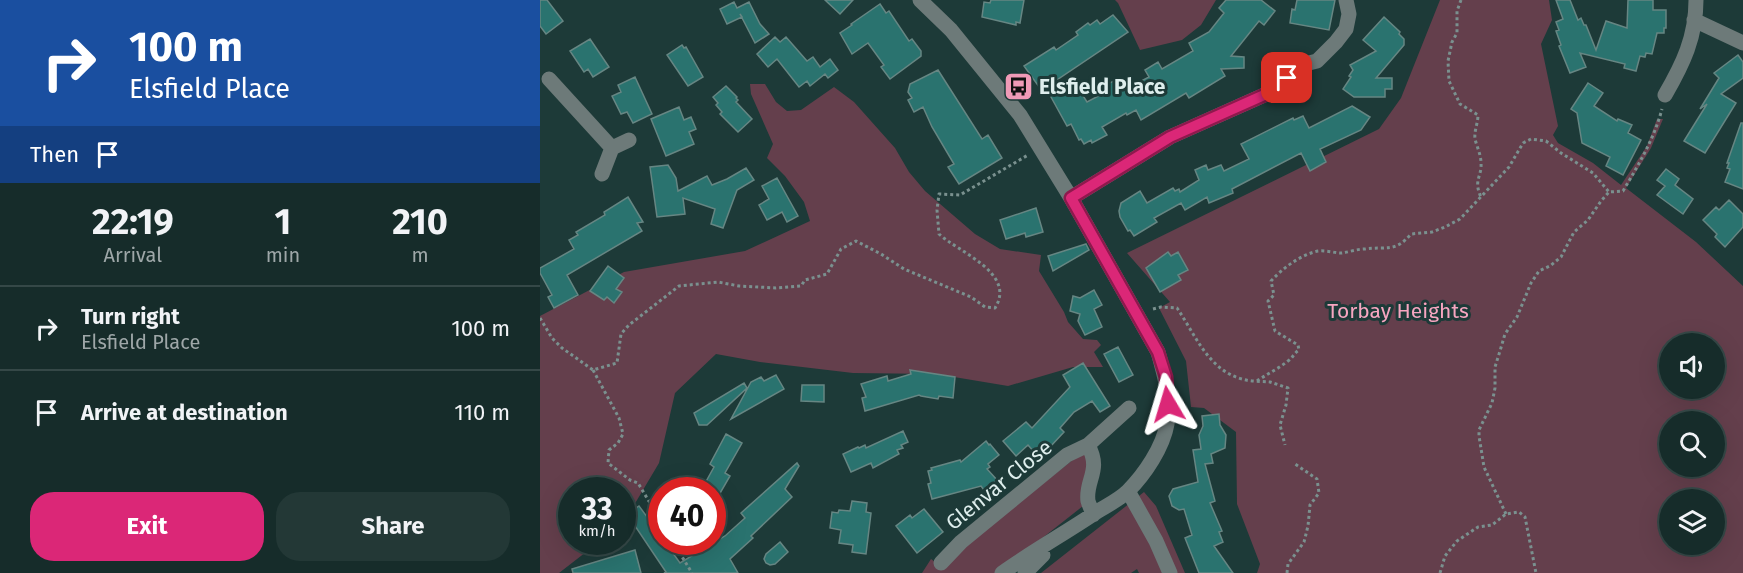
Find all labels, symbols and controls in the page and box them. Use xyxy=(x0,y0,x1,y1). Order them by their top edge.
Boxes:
text: 100 m xyxy=(129,22,243,72)
icon: right xyxy=(30,24,108,102)
pin xyxy=(1261,52,1312,103)
icon: arrive xyxy=(1270,61,1303,94)
bus stop icon: Elsfield Place xyxy=(1002,71,1034,103)
text: Elsfield Place xyxy=(129,73,290,105)
place label: Elsfield Place xyxy=(1039,74,1166,100)
icon: arrive xyxy=(91,138,124,171)
text: Then xyxy=(30,141,79,168)
text: 22:19 xyxy=(92,200,174,244)
text: 1 xyxy=(275,200,291,244)
text: 210 xyxy=(392,200,448,244)
text: Arrival xyxy=(104,243,162,267)
text: min xyxy=(266,243,300,267)
text: m xyxy=(412,243,429,267)
park label: Torbay Heights xyxy=(1327,298,1469,324)
text: Turn right xyxy=(81,303,180,330)
icon: right xyxy=(30,312,63,345)
text: 100 m xyxy=(451,315,510,342)
text: Elsfield Place xyxy=(81,330,200,354)
map controls xyxy=(1659,333,1725,555)
button: sound xyxy=(1659,333,1725,399)
position arrow xyxy=(1136,372,1200,436)
icon: arrive xyxy=(30,396,63,429)
text: Arrive at destination xyxy=(81,399,288,426)
text: 110 m xyxy=(454,399,510,426)
button: search xyxy=(1659,411,1725,477)
street label: Glenvar Close xyxy=(941,434,1057,536)
speed limit sign: 40 xyxy=(648,477,726,555)
button: layers xyxy=(1659,489,1725,555)
text: 33 xyxy=(581,491,613,527)
button: Exit xyxy=(30,492,264,561)
button: Share xyxy=(276,492,510,561)
text: km/h xyxy=(578,522,616,540)

